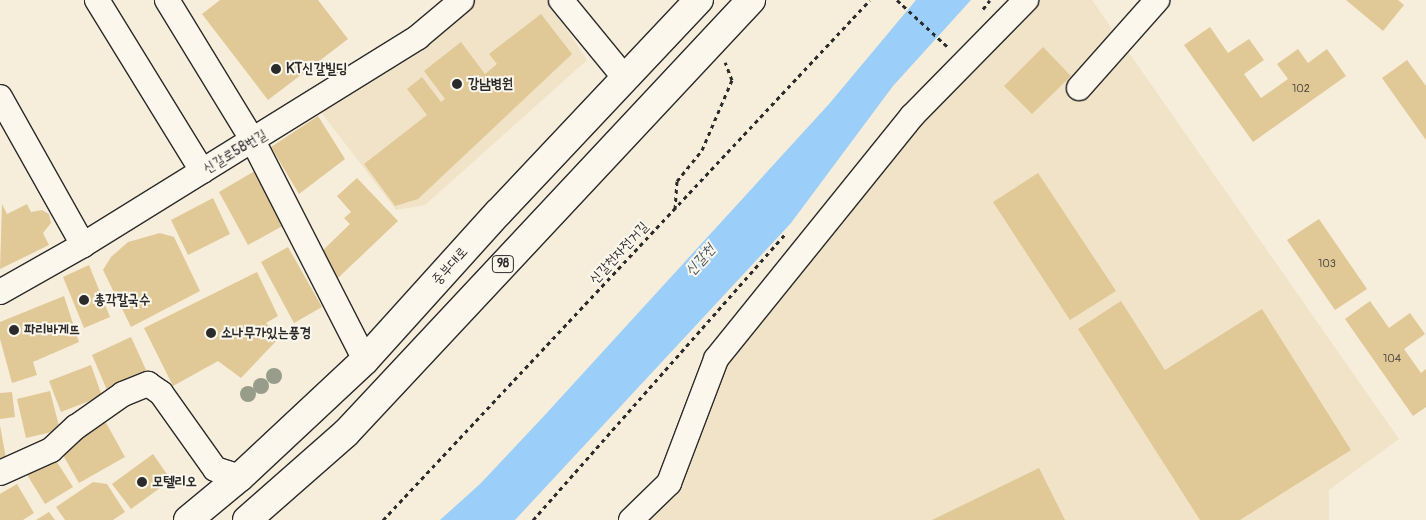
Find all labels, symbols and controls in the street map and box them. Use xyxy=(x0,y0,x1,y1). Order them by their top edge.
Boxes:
place label: KT신갈빌딩 xyxy=(286,61,347,77)
marker: KT신갈빌딩 xyxy=(270,63,282,75)
place label: 강남병원 xyxy=(468,76,513,92)
marker: 강남병원 xyxy=(450,77,464,91)
house number: 102 xyxy=(1292,82,1310,96)
street label: 신갈로58번길 xyxy=(200,127,270,177)
street label: 신갈천자전거길 xyxy=(586,218,652,288)
water label: 신갈천 xyxy=(681,241,719,279)
street label: 중부대로 xyxy=(429,244,471,288)
road number: 98 xyxy=(492,254,514,274)
house number: 103 xyxy=(1318,257,1336,271)
place label: 총각칼국수 xyxy=(94,292,150,308)
marker: 총각칼국수 xyxy=(78,294,90,306)
place label: 파리바게뜨 xyxy=(24,322,80,338)
marker: 파리바게뜨 xyxy=(8,324,20,336)
place label: 소나무가있는풍경 xyxy=(221,325,311,341)
marker: 소나무가있는풍경 xyxy=(205,327,217,339)
house number: 104 xyxy=(1383,352,1401,366)
place label: 모텔리오 xyxy=(152,474,197,490)
marker: 모텔리오 xyxy=(136,476,148,488)

